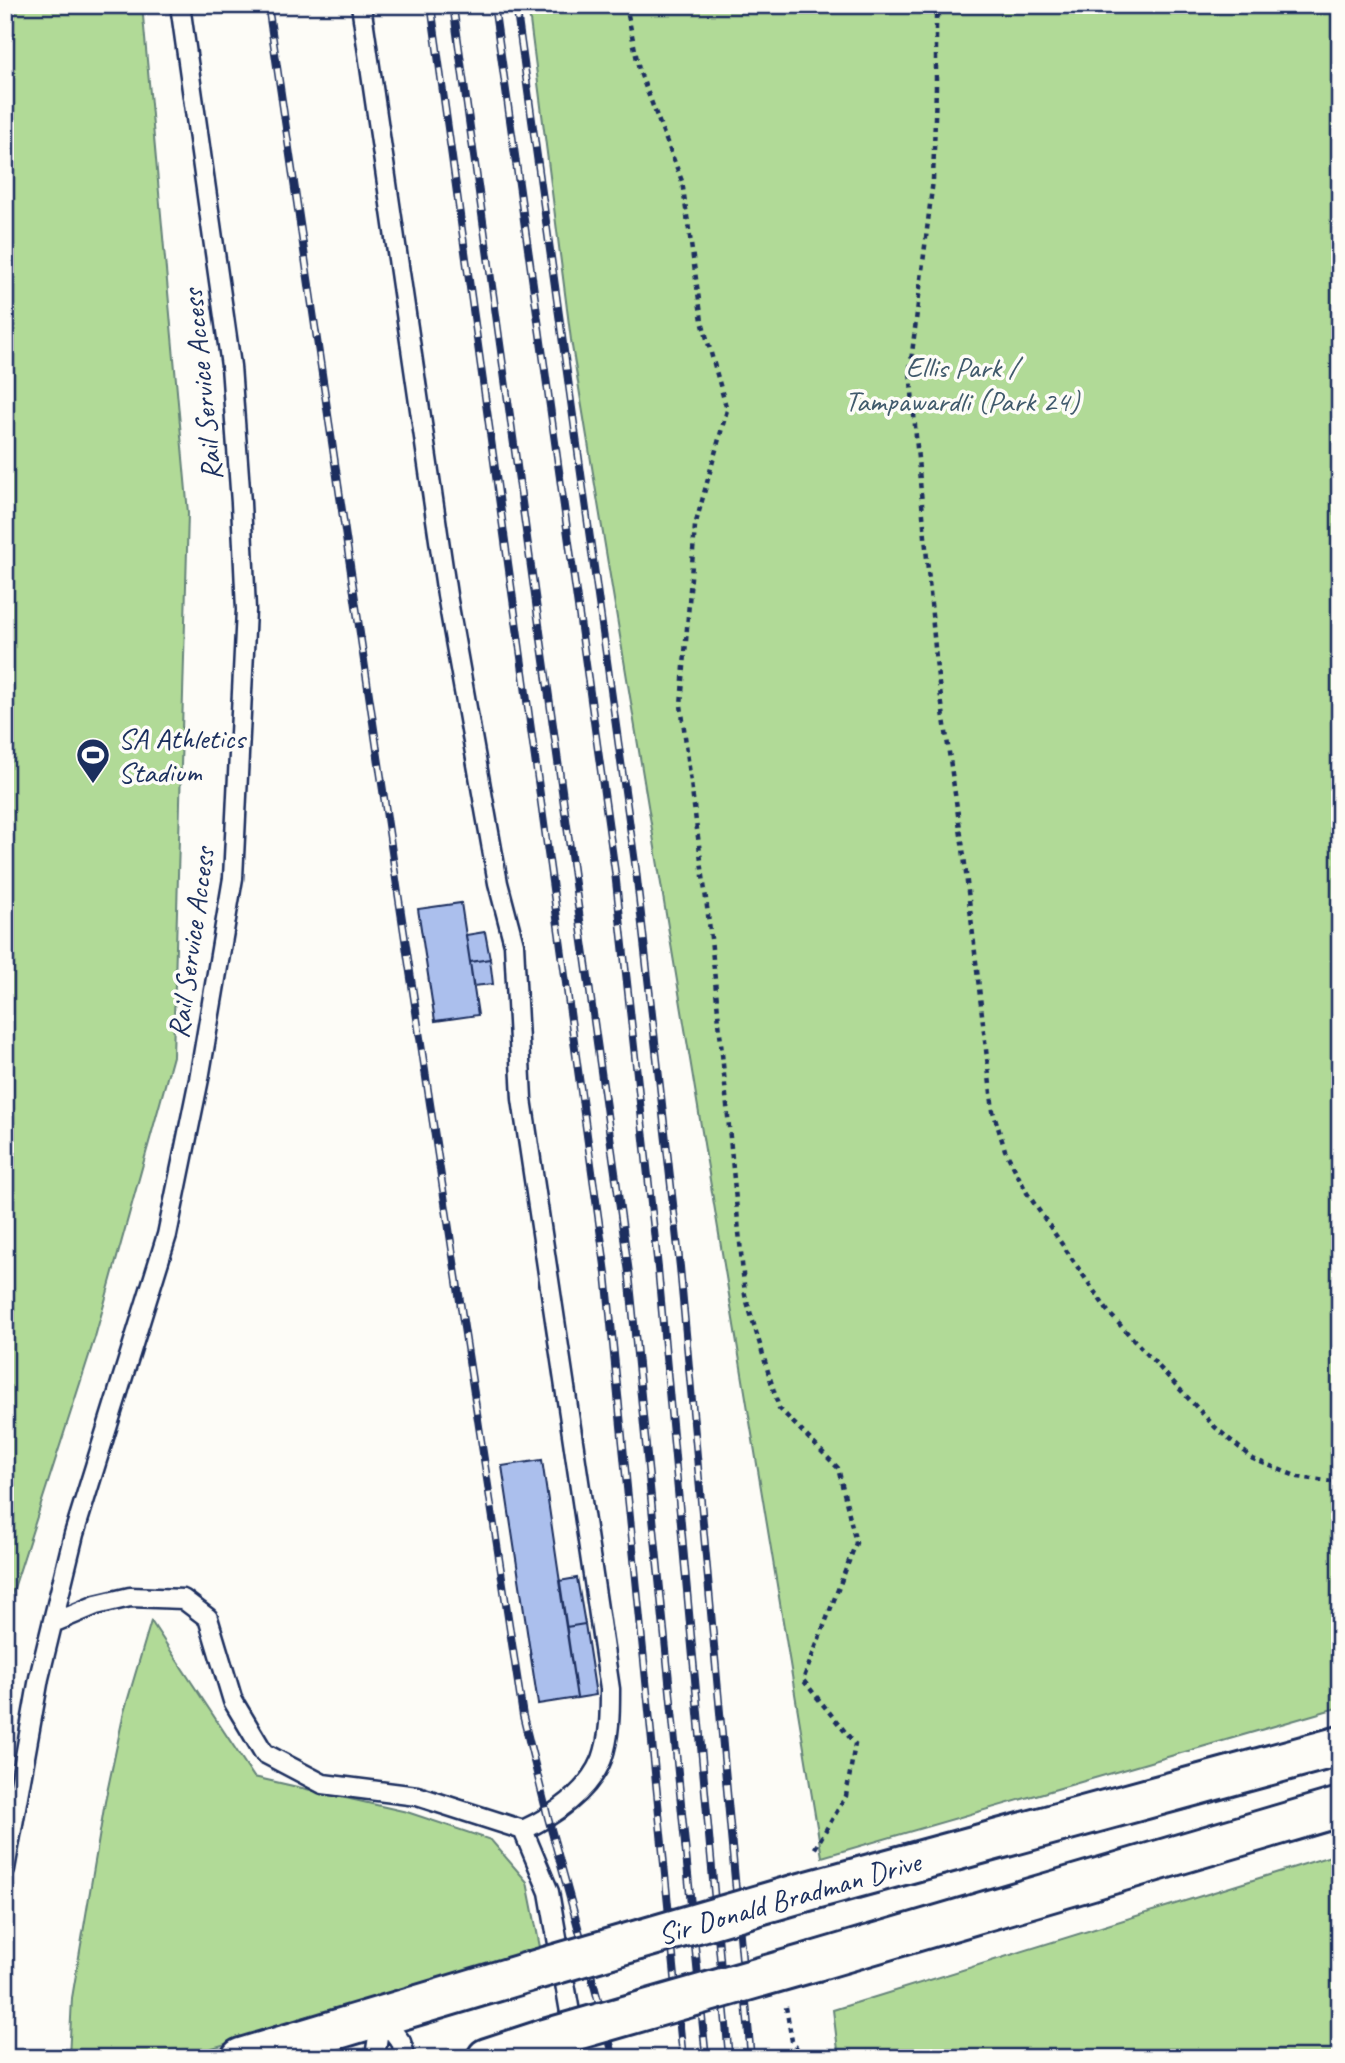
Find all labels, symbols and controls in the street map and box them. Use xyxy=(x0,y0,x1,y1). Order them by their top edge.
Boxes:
street label: Rail Service Access xyxy=(173,285,231,483)
park label: Ellis Park / Tampawardli (Park 24) xyxy=(845,348,1081,420)
place label: SA Athletics Stadium xyxy=(118,719,247,791)
sports icon: SA Athletics Stadium xyxy=(74,736,112,785)
street label: Rail Service Access xyxy=(159,842,224,1041)
street label: Sir Donald Bradman Drive xyxy=(653,1842,927,1954)

